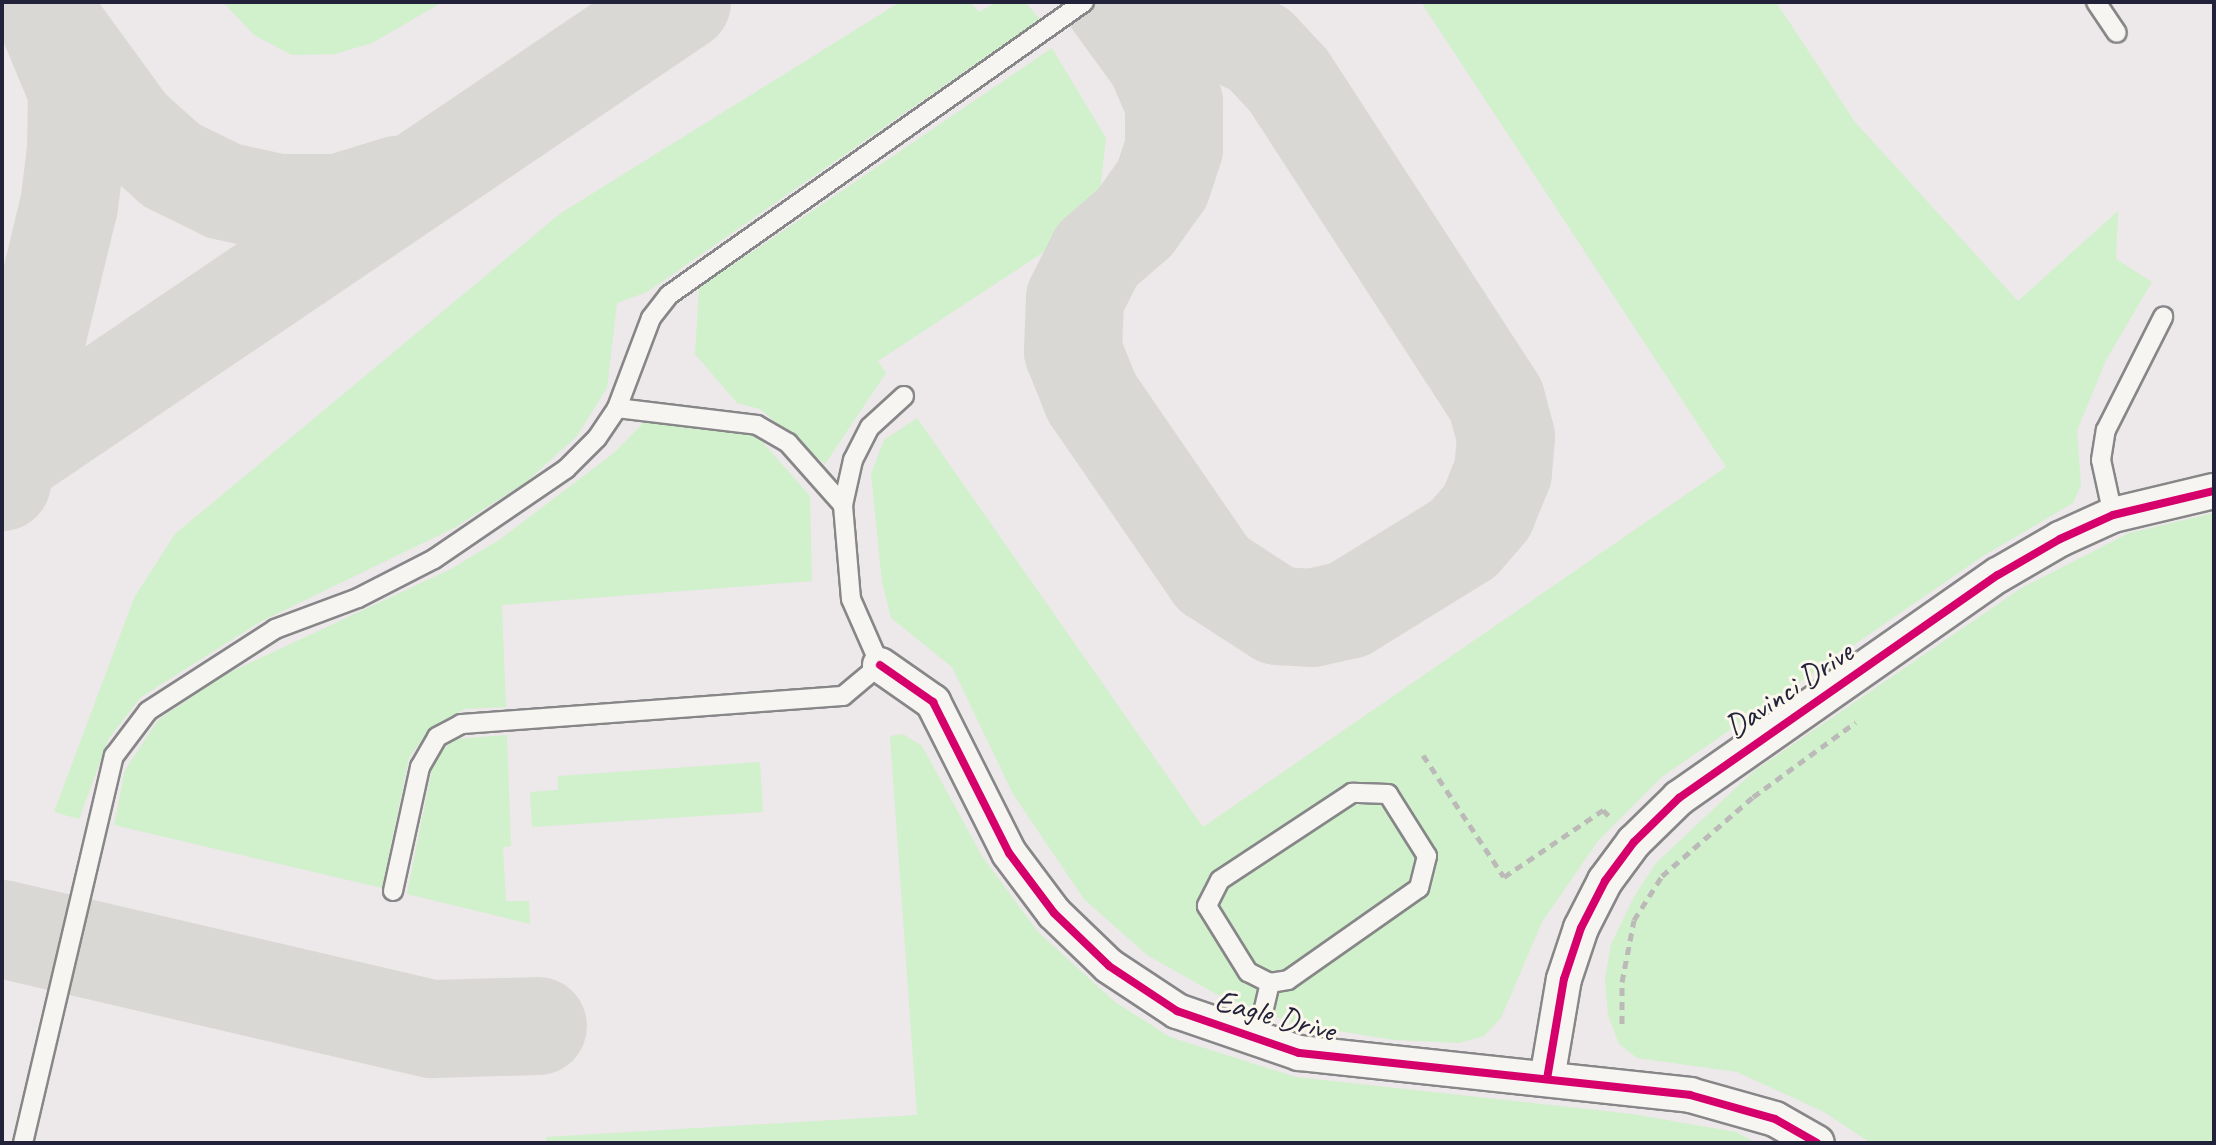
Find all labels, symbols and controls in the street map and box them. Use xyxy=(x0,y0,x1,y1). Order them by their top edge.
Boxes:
street label: Davinci Drive xyxy=(1718,633,1860,747)
street label: Eagle Drive xyxy=(1210,981,1340,1051)

